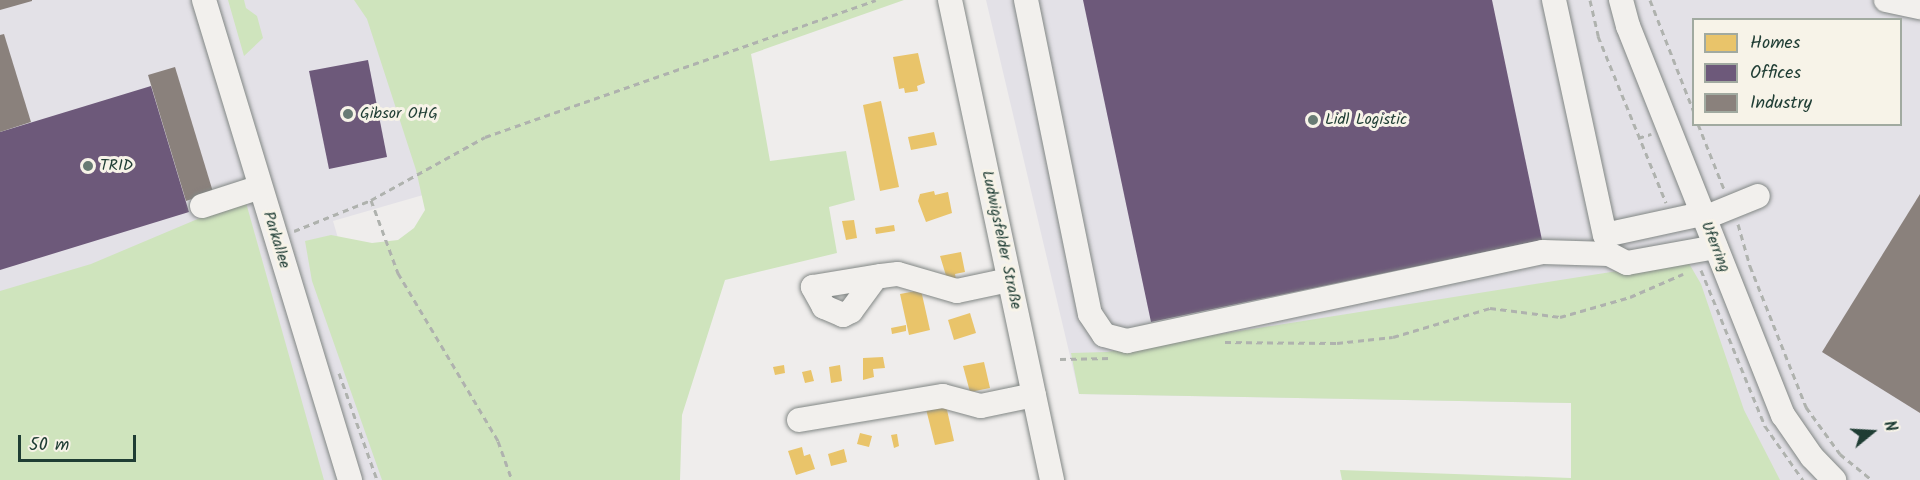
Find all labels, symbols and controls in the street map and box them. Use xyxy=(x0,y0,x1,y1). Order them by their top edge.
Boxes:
legend xyxy=(1692,18,1902,126)
text: Homes xyxy=(1750,29,1800,58)
text: Offices xyxy=(1750,59,1801,88)
text: Industry xyxy=(1750,89,1812,118)
place label: Gibsor OHG xyxy=(360,104,438,124)
marker: Gibsor OHG xyxy=(341,107,355,121)
place label: Lidl Logistic xyxy=(1325,110,1407,130)
marker: Lidl Logistic xyxy=(1306,113,1320,127)
place label: TRID xyxy=(100,156,133,176)
marker: TRID xyxy=(81,159,95,173)
street label: Ludwigsfelder Straße xyxy=(977,169,1025,311)
street label: Parkallee xyxy=(258,209,294,271)
street label: Uferring xyxy=(1696,219,1734,275)
north arrow xyxy=(1842,402,1902,462)
text: N xyxy=(1876,418,1903,435)
scale bar xyxy=(21,423,140,461)
text: 50 m xyxy=(29,431,69,460)

